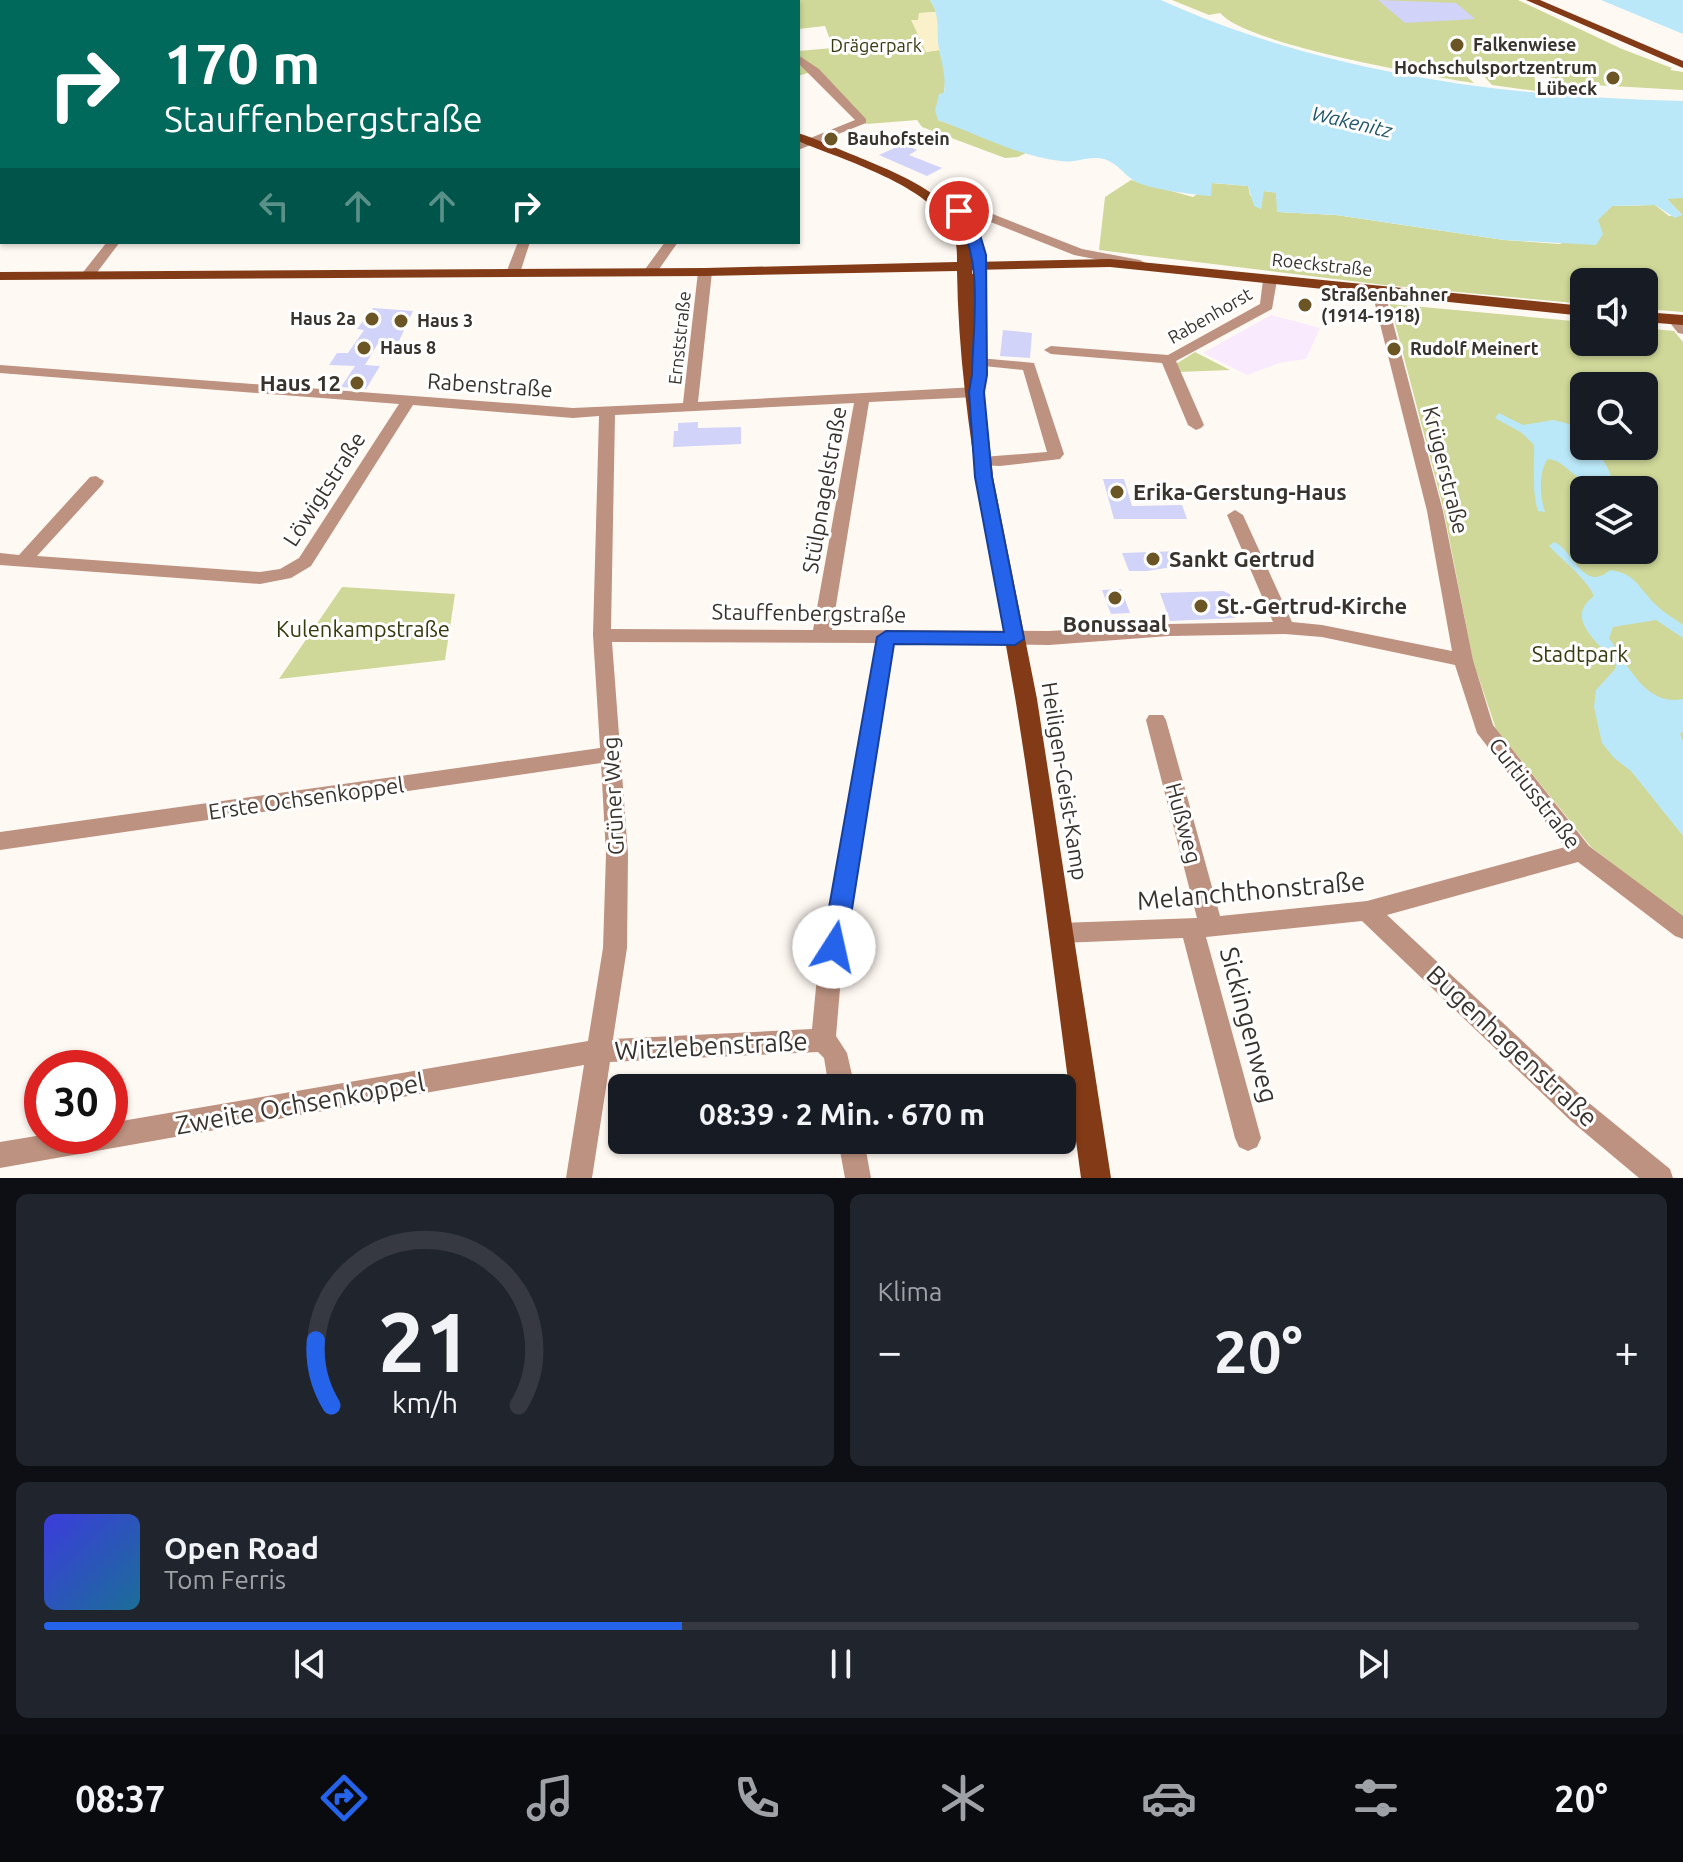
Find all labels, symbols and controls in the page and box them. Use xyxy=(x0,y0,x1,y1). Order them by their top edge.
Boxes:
icon: right xyxy=(32,32,136,136)
text: 170 m xyxy=(164,32,320,95)
place label: Falkenwiese xyxy=(1473,34,1576,54)
park label: Drägerpark xyxy=(830,35,922,55)
marker: Falkenwiese xyxy=(1448,36,1466,54)
place label: Hochschulsportzentrum Lübeck xyxy=(1394,57,1597,98)
marker: Hochschulsportzentrum Lübeck xyxy=(1604,69,1622,87)
text: Stauffenbergstraße xyxy=(164,98,483,139)
water label: Wakenitz xyxy=(1310,101,1395,142)
place label: Bauhofstein xyxy=(847,128,950,148)
marker: Bauhofstein xyxy=(822,130,840,148)
pin xyxy=(925,177,993,245)
icon: left xyxy=(252,184,296,228)
icon: ahead xyxy=(336,184,380,228)
icon: ahead xyxy=(420,184,464,228)
icon: right xyxy=(504,184,548,228)
icon: arrive xyxy=(937,189,981,233)
street label: Roeckstraße xyxy=(1271,249,1373,279)
map controls xyxy=(1570,268,1658,564)
button: sound xyxy=(1570,268,1658,356)
street label: Rabenhorst xyxy=(1164,283,1255,347)
place label: Straßenbahner (1914-1918) xyxy=(1321,284,1449,326)
street label: Ernststraße xyxy=(664,290,694,386)
marker: Straßenbahner (1914-1918) xyxy=(1296,296,1314,314)
place label: Haus 2a xyxy=(290,308,356,328)
marker: Haus 2a xyxy=(363,310,381,328)
place label: Haus 3 xyxy=(417,310,473,330)
marker: Haus 3 xyxy=(392,312,410,330)
place label: Haus 8 xyxy=(380,337,436,357)
place label: Rudolf Meinert xyxy=(1410,338,1539,358)
marker: Haus 8 xyxy=(355,339,373,357)
marker: Rudolf Meinert xyxy=(1385,340,1403,358)
street label: Rabenstraße xyxy=(426,368,554,401)
place label: Haus 12 xyxy=(260,370,341,395)
button: search xyxy=(1570,372,1658,460)
marker: Haus 12 xyxy=(348,374,366,392)
street label: Krügerstraße xyxy=(1419,403,1474,536)
street label: Stülpnagelstraße xyxy=(797,405,850,575)
street label: Löwigtstraße xyxy=(277,427,370,550)
button: layers xyxy=(1570,476,1658,564)
place label: Erika-Gerstung-Haus xyxy=(1133,479,1347,504)
marker: Erika-Gerstung-Haus xyxy=(1108,483,1126,501)
place label: Sankt Gertrud xyxy=(1169,546,1315,571)
marker: Sankt Gertrud xyxy=(1144,550,1162,568)
marker: Bonussaal xyxy=(1106,589,1124,607)
place label: St.-Gertrud-Kirche xyxy=(1217,593,1407,618)
marker: St.-Gertrud-Kirche xyxy=(1192,597,1210,615)
street label: Stauffenbergstraße xyxy=(711,598,907,627)
place label: Bonussaal xyxy=(1063,611,1168,636)
park label: Kulenkampstraße xyxy=(276,616,450,641)
park label: Stadtpark xyxy=(1532,641,1628,666)
street label: Heiligen-Geist-Kamp xyxy=(1037,680,1094,882)
street label: Curtiusstraße xyxy=(1484,732,1586,853)
street label: Grüner Weg xyxy=(597,736,628,856)
street label: Erste Ochsenkoppel xyxy=(206,771,406,824)
street label: Hußweg xyxy=(1162,780,1207,866)
street label: Melanchthonstraße xyxy=(1136,866,1366,915)
position arrow xyxy=(792,905,876,989)
street label: Sickingenweg xyxy=(1215,944,1284,1106)
street label: Bugenhagenstraße xyxy=(1421,959,1604,1132)
street label: Witzlebenstraße xyxy=(614,1026,808,1065)
speed limit sign: 30 xyxy=(24,1050,128,1154)
street label: Zweite Ochsenkoppel xyxy=(173,1067,427,1140)
text: 08:39 · 2 Min. · 670 m xyxy=(699,1097,985,1131)
text: Klima xyxy=(878,1277,942,1306)
text: 21 xyxy=(378,1294,472,1388)
text: 20° xyxy=(1214,1317,1303,1384)
text: − xyxy=(878,1326,902,1375)
text: + xyxy=(1614,1326,1639,1375)
text: km/h xyxy=(392,1386,458,1418)
text: Open Road xyxy=(164,1531,319,1565)
text: Tom Ferris xyxy=(164,1565,286,1594)
icon: previous xyxy=(288,1642,332,1686)
icon: pause xyxy=(819,1642,863,1686)
icon: next xyxy=(1351,1642,1395,1686)
icon: directions xyxy=(316,1770,372,1826)
icon: music xyxy=(522,1770,578,1826)
icon: phone xyxy=(729,1770,785,1826)
icon: climate xyxy=(935,1770,991,1826)
icon: car xyxy=(1141,1770,1197,1826)
icon: filters xyxy=(1348,1770,1404,1826)
text: 08:37 xyxy=(75,1778,165,1819)
text: 20° xyxy=(1554,1778,1608,1819)

